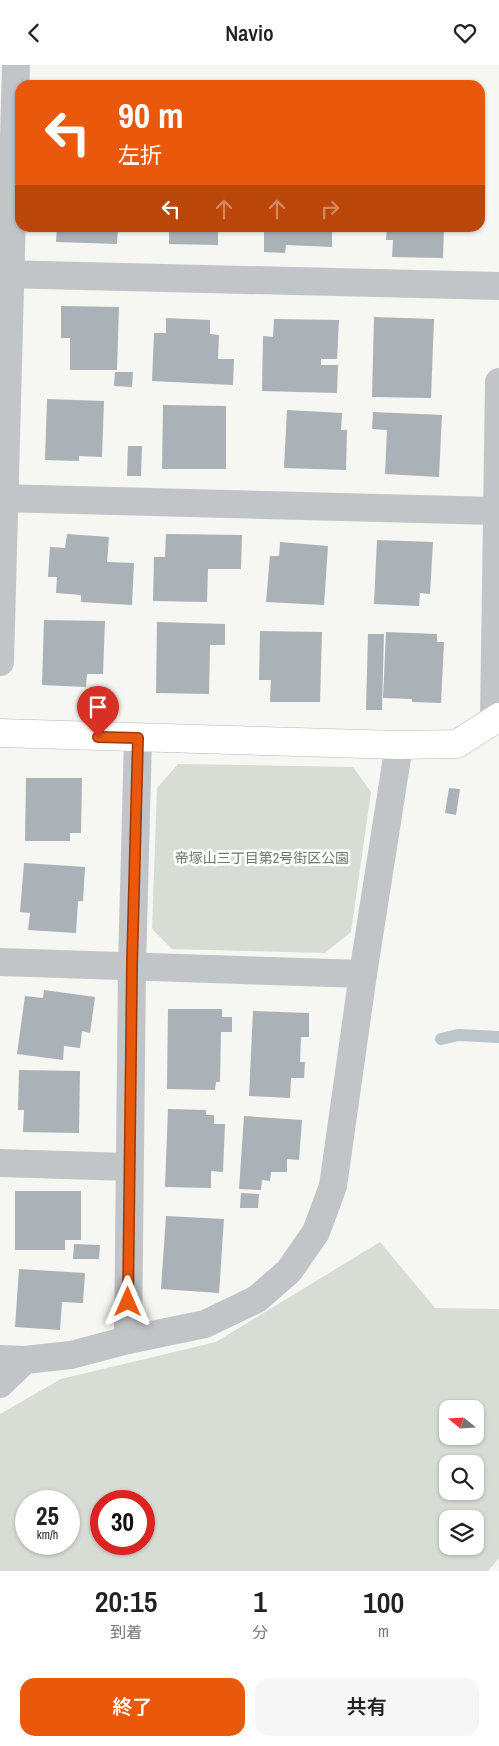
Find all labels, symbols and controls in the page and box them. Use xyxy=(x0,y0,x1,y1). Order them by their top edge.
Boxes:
text: Navio xyxy=(225,18,274,48)
icon: back xyxy=(20,19,48,47)
icon: heart xyxy=(451,19,479,47)
text: 90 m xyxy=(118,92,183,139)
icon: left xyxy=(35,100,100,165)
text: 左折 xyxy=(118,140,162,170)
icon: left xyxy=(157,195,185,223)
icon: ahead xyxy=(210,195,238,223)
icon: ahead xyxy=(263,195,291,223)
icon: right xyxy=(316,195,344,223)
pin xyxy=(77,686,119,737)
icon: arrive xyxy=(84,693,112,721)
park label: 帝塚山三丁目第2号街区公園 xyxy=(175,849,349,867)
position arrow xyxy=(101,1275,153,1327)
north arrow xyxy=(439,1400,484,1445)
map controls xyxy=(439,1400,484,1555)
button: search xyxy=(439,1455,484,1500)
speed limit sign: 30 xyxy=(90,1490,155,1555)
text: 25 xyxy=(36,1499,59,1533)
button: layers xyxy=(439,1510,484,1555)
text: km/h xyxy=(37,1527,58,1543)
text: 20:15 xyxy=(95,1581,157,1621)
text: 1 xyxy=(253,1581,267,1621)
text: 100 xyxy=(363,1582,404,1622)
text: m xyxy=(378,1620,389,1642)
text: 到着 xyxy=(110,1621,142,1643)
text: 分 xyxy=(252,1621,268,1643)
button: 終了 xyxy=(20,1678,245,1736)
button: 共有 xyxy=(255,1678,479,1736)

